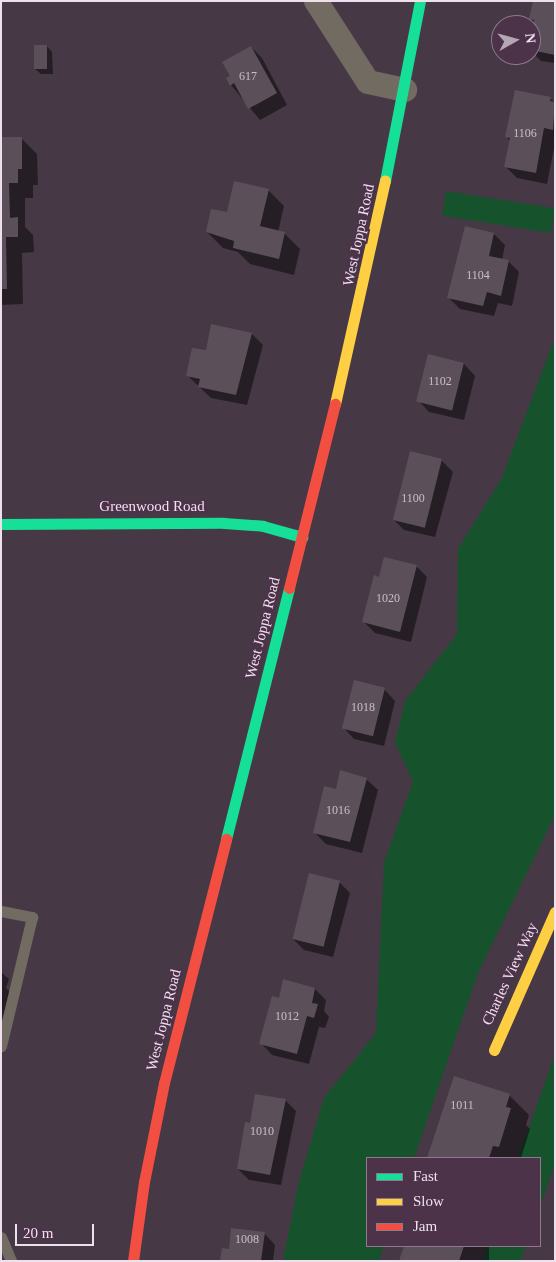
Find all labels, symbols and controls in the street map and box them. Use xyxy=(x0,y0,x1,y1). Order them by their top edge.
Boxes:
north arrow xyxy=(491,15,541,65)
text: N xyxy=(522,32,538,44)
house number: 617 xyxy=(239,70,257,84)
house number: 1106 xyxy=(513,127,537,141)
street label: West Joppa Road xyxy=(339,182,379,288)
house number: 1104 xyxy=(466,269,490,283)
house number: 1102 xyxy=(428,375,452,389)
house number: 1100 xyxy=(401,492,425,506)
street label: Greenwood Road xyxy=(99,498,205,516)
street label: West Joppa Road xyxy=(242,575,284,681)
house number: 1020 xyxy=(376,592,400,606)
house number: 1018 xyxy=(351,701,375,715)
house number: 1016 xyxy=(326,804,350,818)
street label: Charles View Way xyxy=(478,919,542,1029)
street label: West Joppa Road xyxy=(143,967,185,1073)
house number: 1012 xyxy=(275,1010,299,1024)
house number: 1011 xyxy=(450,1099,474,1113)
house number: 1010 xyxy=(250,1125,274,1139)
legend xyxy=(366,1157,541,1247)
text: Fast xyxy=(413,1168,438,1184)
text: Slow xyxy=(413,1193,444,1209)
scale bar xyxy=(18,1214,96,1246)
text: Jam xyxy=(413,1218,437,1234)
text: 20 m xyxy=(23,1225,53,1241)
house number: 1008 xyxy=(235,1233,259,1247)

